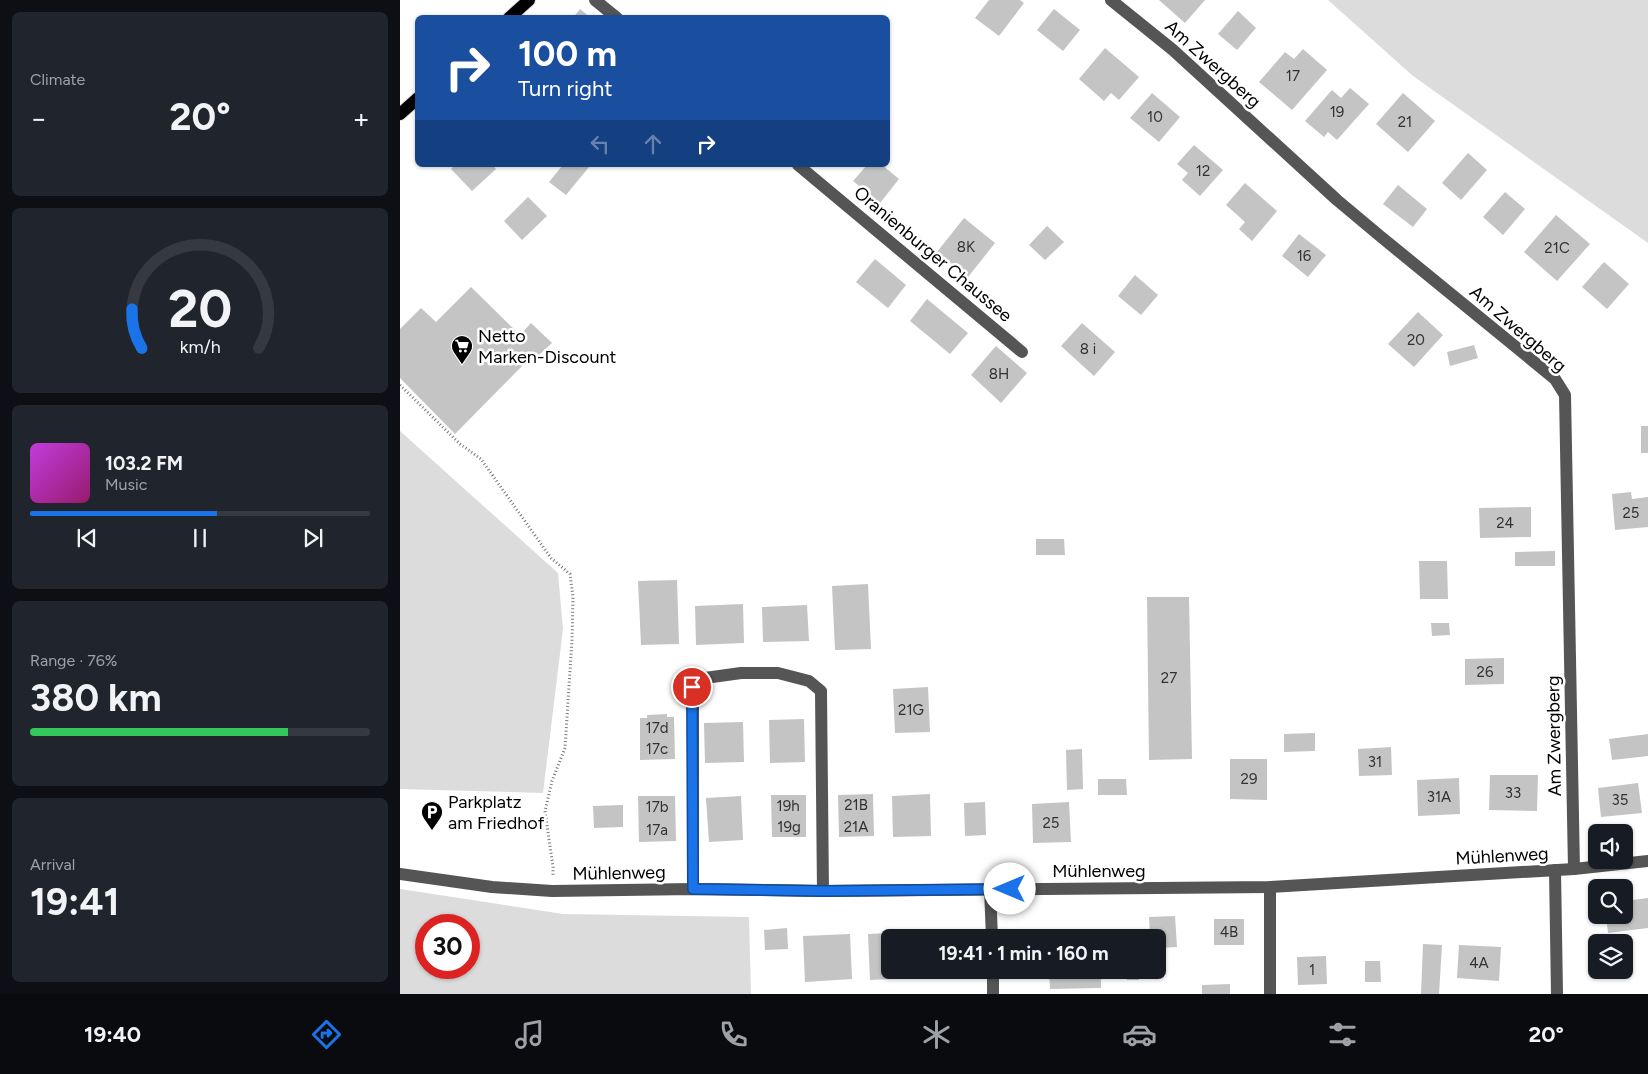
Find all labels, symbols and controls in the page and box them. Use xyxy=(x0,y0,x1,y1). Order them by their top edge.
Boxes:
street label: Am Zwergberg xyxy=(1161,15,1265,113)
text: 100 m xyxy=(518,33,617,75)
icon: right xyxy=(435,35,500,100)
house number: 17 xyxy=(1286,67,1300,85)
text: Climate xyxy=(30,70,85,89)
text: Turn right xyxy=(518,75,613,102)
text: 20° xyxy=(170,94,231,140)
text: − xyxy=(30,101,47,135)
text: + xyxy=(353,101,370,135)
house number: 19 xyxy=(1330,103,1344,121)
house number: 10 xyxy=(1147,108,1163,126)
house number: 21 xyxy=(1398,113,1412,131)
icon: left xyxy=(586,130,614,158)
icon: ahead xyxy=(639,130,667,158)
icon: right xyxy=(692,130,720,158)
house number: 12 xyxy=(1196,162,1210,180)
street label: Oranienburger Chaussee xyxy=(849,181,1017,327)
house number: 8K xyxy=(957,238,976,256)
house number: 21C xyxy=(1544,239,1570,257)
house number: 16 xyxy=(1297,247,1312,265)
text: 20 xyxy=(168,278,232,340)
street label: Am Zwergberg xyxy=(1465,281,1571,377)
place label: Netto Marken-Discount xyxy=(478,325,617,368)
house number: 20 xyxy=(1407,331,1425,349)
supermarket icon: Netto Marken-Discount xyxy=(450,334,474,365)
text: km/h xyxy=(180,336,220,357)
house number: 8 i xyxy=(1080,340,1096,358)
house number: 8H xyxy=(989,365,1009,383)
text: 103.2 FM xyxy=(105,452,183,475)
text: Music xyxy=(105,475,147,494)
house number: 25 xyxy=(1622,504,1640,522)
house number: 24 xyxy=(1496,514,1514,532)
icon: previous xyxy=(73,524,101,552)
icon: pause xyxy=(186,524,214,552)
icon: next xyxy=(299,524,327,552)
text: Range · 76% xyxy=(30,651,117,670)
house number: 26 xyxy=(1477,663,1494,681)
pin xyxy=(671,666,713,708)
house number: 27 xyxy=(1161,669,1177,687)
icon: arrive xyxy=(678,673,706,701)
text: 380 km xyxy=(30,675,162,721)
street label: Am Zwergberg xyxy=(1542,675,1566,797)
house number: 21G xyxy=(898,701,924,719)
house number: 17d xyxy=(645,719,669,737)
house number: 17c xyxy=(646,740,668,758)
house number: 31 xyxy=(1368,753,1382,771)
house number: 29 xyxy=(1241,770,1257,788)
house number: 33 xyxy=(1505,784,1521,802)
house number: 31A xyxy=(1427,788,1451,806)
place label: Parkplatz am Friedhof xyxy=(448,791,545,834)
house number: 35 xyxy=(1612,791,1628,809)
house number: 21B xyxy=(844,796,868,814)
house number: 19h xyxy=(776,797,800,815)
house number: 17b xyxy=(645,798,669,816)
parking icon: Parkplatz am Friedhof xyxy=(420,800,444,831)
house number: 25 xyxy=(1042,814,1060,832)
house number: 19g xyxy=(777,818,801,836)
house number: 21A xyxy=(844,818,868,836)
house number: 17a xyxy=(646,821,668,839)
map controls xyxy=(1588,824,1633,979)
button: sound xyxy=(1588,824,1633,869)
street label: Mühlenweg xyxy=(1455,843,1549,869)
text: Arrival xyxy=(30,855,75,874)
street label: Mühlenweg xyxy=(1052,860,1146,882)
street label: Mühlenweg xyxy=(572,861,666,885)
position arrow xyxy=(983,862,1035,914)
text: 19:41 xyxy=(30,879,120,925)
button: search xyxy=(1588,879,1633,924)
speed limit sign: 30 xyxy=(415,914,480,979)
house number: 4B xyxy=(1220,923,1238,941)
button: layers xyxy=(1588,934,1633,979)
text: 19:41 · 1 min · 160 m xyxy=(938,942,1109,965)
house number: 4A xyxy=(1469,954,1489,972)
house number: 1 xyxy=(1309,961,1315,979)
icon: directions xyxy=(309,1017,344,1052)
icon: music xyxy=(512,1017,547,1052)
icon: phone xyxy=(716,1017,751,1052)
icon: climate xyxy=(919,1017,954,1052)
icon: car xyxy=(1122,1017,1157,1052)
icon: filters xyxy=(1325,1017,1360,1052)
text: 19:40 xyxy=(84,1021,141,1048)
text: 20° xyxy=(1529,1021,1564,1048)

